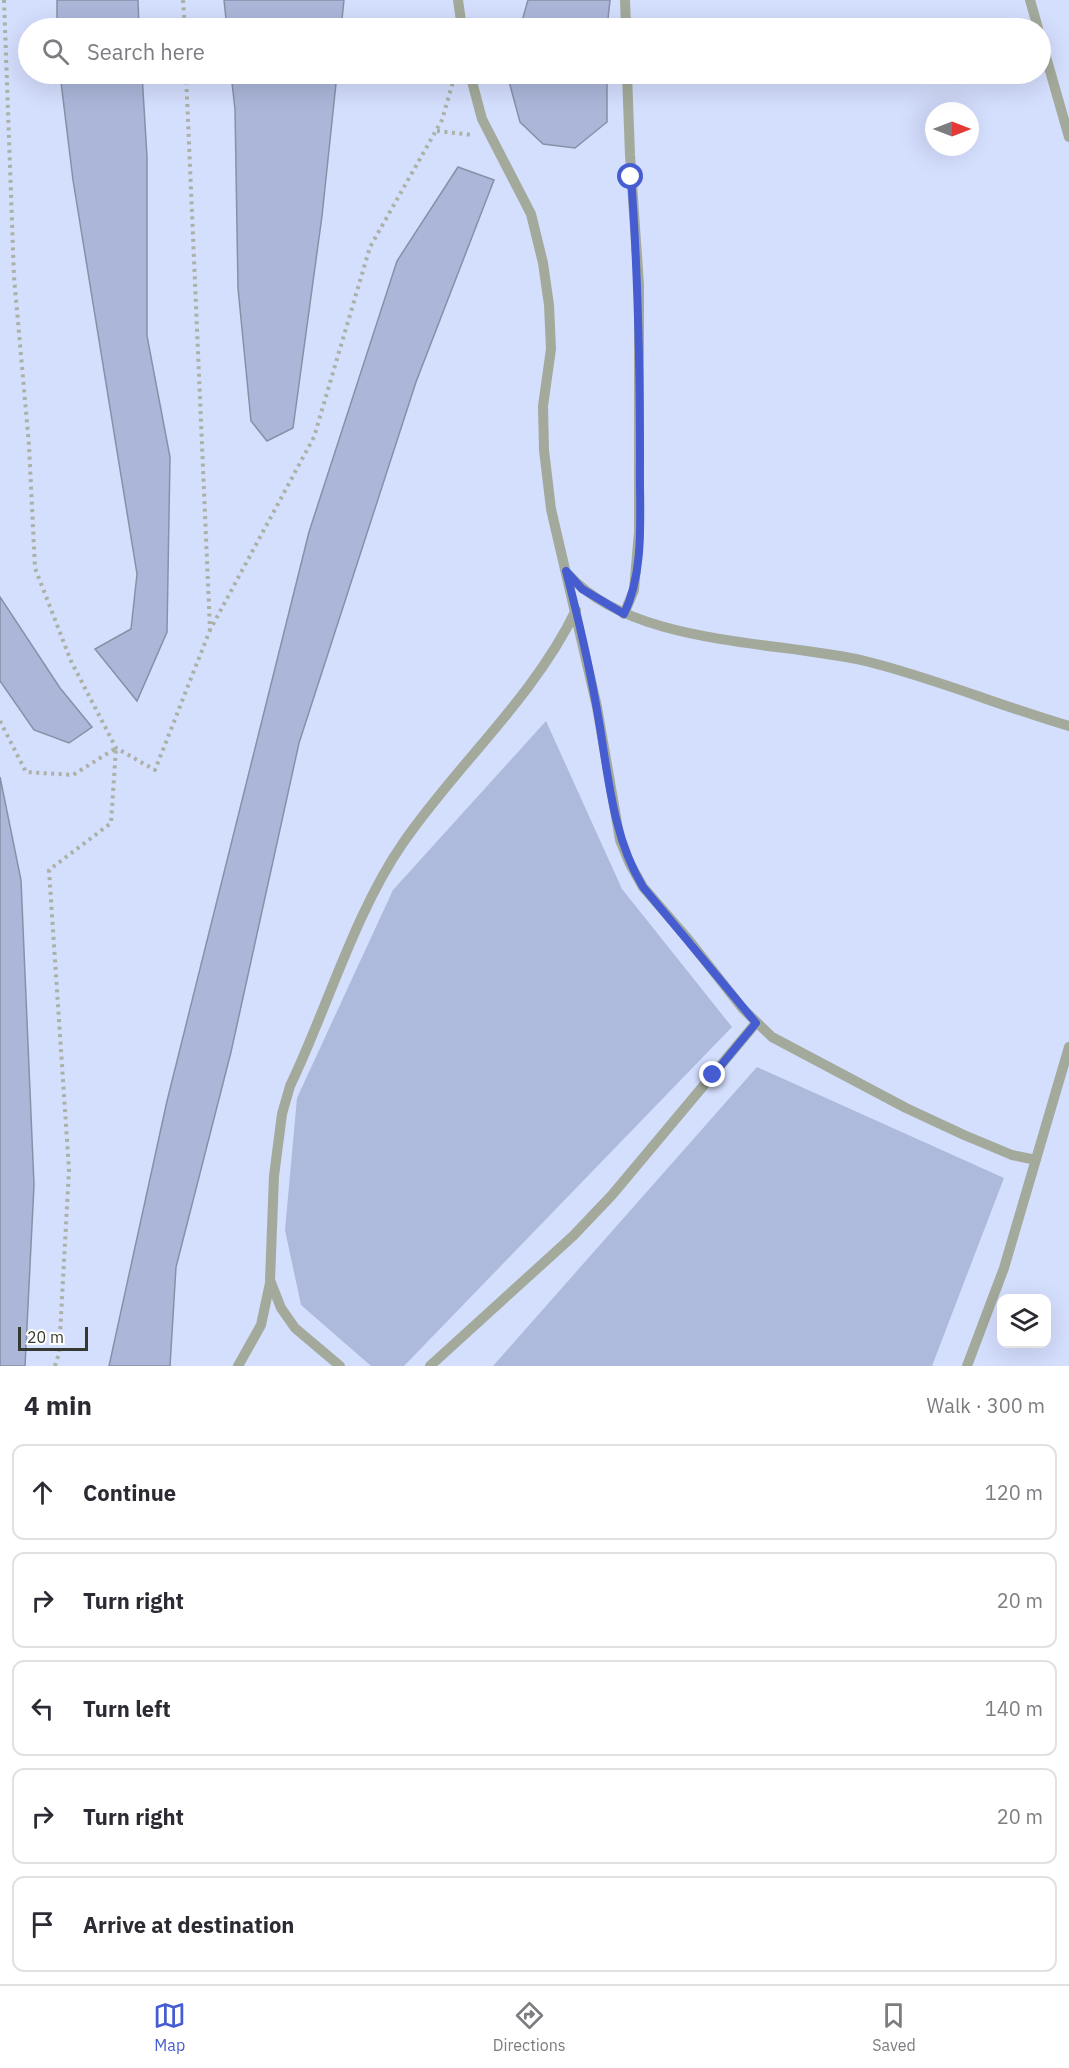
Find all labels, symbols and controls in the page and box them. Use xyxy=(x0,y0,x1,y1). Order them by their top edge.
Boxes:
search box xyxy=(18,18,1051,84)
icon: search xyxy=(39,35,72,68)
text: Search here xyxy=(87,37,205,66)
north arrow xyxy=(925,102,979,156)
route start xyxy=(617,163,643,189)
route end xyxy=(699,1061,725,1087)
map controls xyxy=(997,1294,1051,1348)
button: layers xyxy=(997,1294,1051,1348)
scale bar xyxy=(18,1324,88,1352)
text: 20 m xyxy=(27,1327,64,1347)
text: 4 min xyxy=(24,1388,92,1422)
text: Walk · 300 m xyxy=(927,1392,1045,1419)
icon: ahead xyxy=(26,1476,59,1509)
text: Continue xyxy=(83,1478,176,1507)
text: 120 m xyxy=(985,1479,1043,1506)
icon: right xyxy=(26,1584,59,1617)
text: Turn right xyxy=(83,1586,184,1615)
text: 20 m xyxy=(997,1587,1043,1614)
icon: left xyxy=(26,1692,59,1725)
text: Turn left xyxy=(83,1694,171,1723)
text: 140 m xyxy=(985,1695,1043,1722)
icon: right xyxy=(26,1800,59,1833)
text: Turn right xyxy=(83,1802,184,1831)
text: 20 m xyxy=(997,1803,1043,1830)
icon: arrive xyxy=(26,1908,59,1941)
text: Arrive at destination xyxy=(83,1910,294,1939)
tab: Map xyxy=(153,1999,186,2055)
tab: Directions xyxy=(493,1999,566,2055)
tab: Saved xyxy=(872,1999,916,2055)

